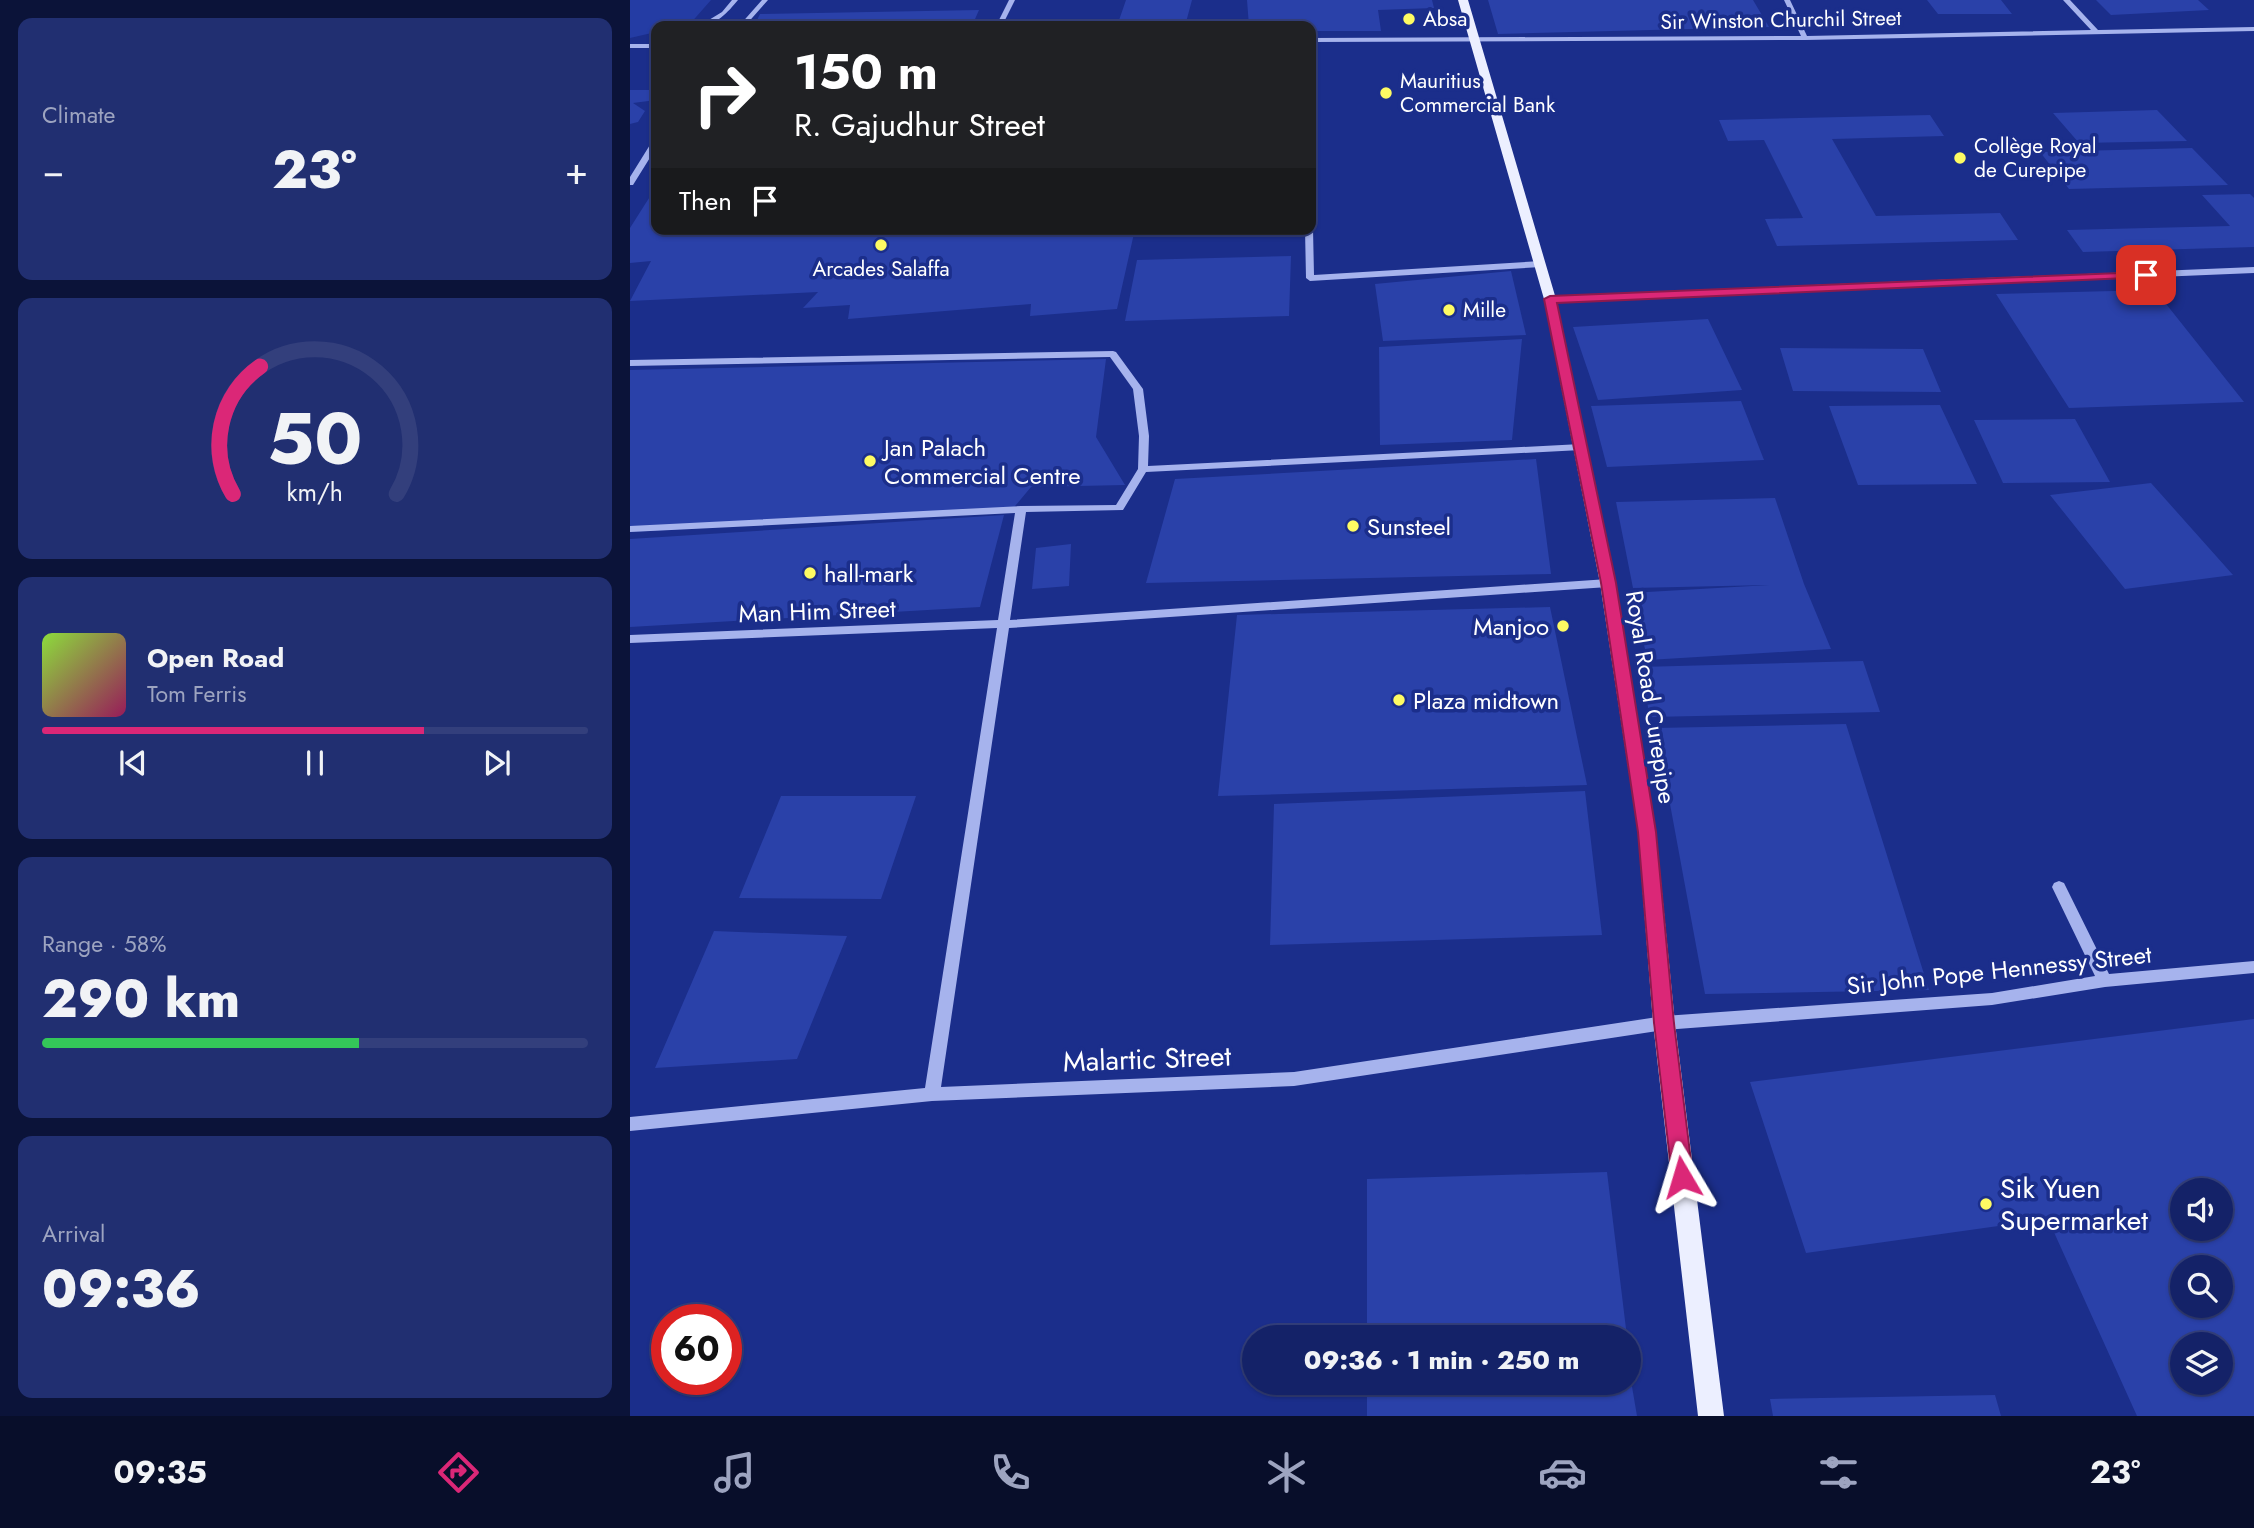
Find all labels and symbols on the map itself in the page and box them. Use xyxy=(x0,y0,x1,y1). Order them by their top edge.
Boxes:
street label: Sir Winston Churchil Street xyxy=(1660,3,1902,37)
place label: Absa xyxy=(1423,4,1467,34)
marker: Absa xyxy=(1401,11,1417,27)
place label: Mauritius Commercial Bank xyxy=(1400,66,1556,120)
marker: Mauritius Commercial Bank xyxy=(1378,85,1394,101)
place label: Collège Royal de Curepipe xyxy=(1974,131,2097,185)
marker: Collège Royal de Curepipe xyxy=(1952,150,1968,166)
marker: Arcades Salaffa xyxy=(873,237,889,253)
pin xyxy=(2116,245,2176,305)
place label: Arcades Salaffa xyxy=(812,254,950,284)
place label: Mille xyxy=(1463,295,1506,325)
marker: Mille xyxy=(1441,302,1457,318)
place label: Jan Palach Commercial Centre xyxy=(881,430,1081,493)
marker: Jan Palach Commercial Centre xyxy=(862,453,878,469)
place label: Sunsteel xyxy=(1367,509,1451,544)
marker: Sunsteel xyxy=(1345,518,1361,534)
place label: hall-mark xyxy=(824,556,914,591)
marker: hall-mark xyxy=(802,565,818,581)
street label: Royal Road Curepipe xyxy=(1617,588,1685,806)
street label: Man Him Street xyxy=(738,591,896,631)
place label: Manjoo xyxy=(1473,609,1549,644)
marker: Manjoo xyxy=(1555,618,1571,634)
place label: Plaza midtown xyxy=(1413,683,1559,718)
marker: Plaza midtown xyxy=(1391,692,1407,708)
street label: Sir John Pope Hennessy Street xyxy=(1845,937,2153,1003)
street label: Malartic Street xyxy=(1062,1036,1232,1082)
position arrow xyxy=(1645,1140,1719,1214)
place label: Sik Yuen Supermarket xyxy=(2000,1168,2148,1241)
marker: Sik Yuen Supermarket xyxy=(1978,1196,1994,1212)
speed limit sign: 60 xyxy=(651,1304,742,1395)

